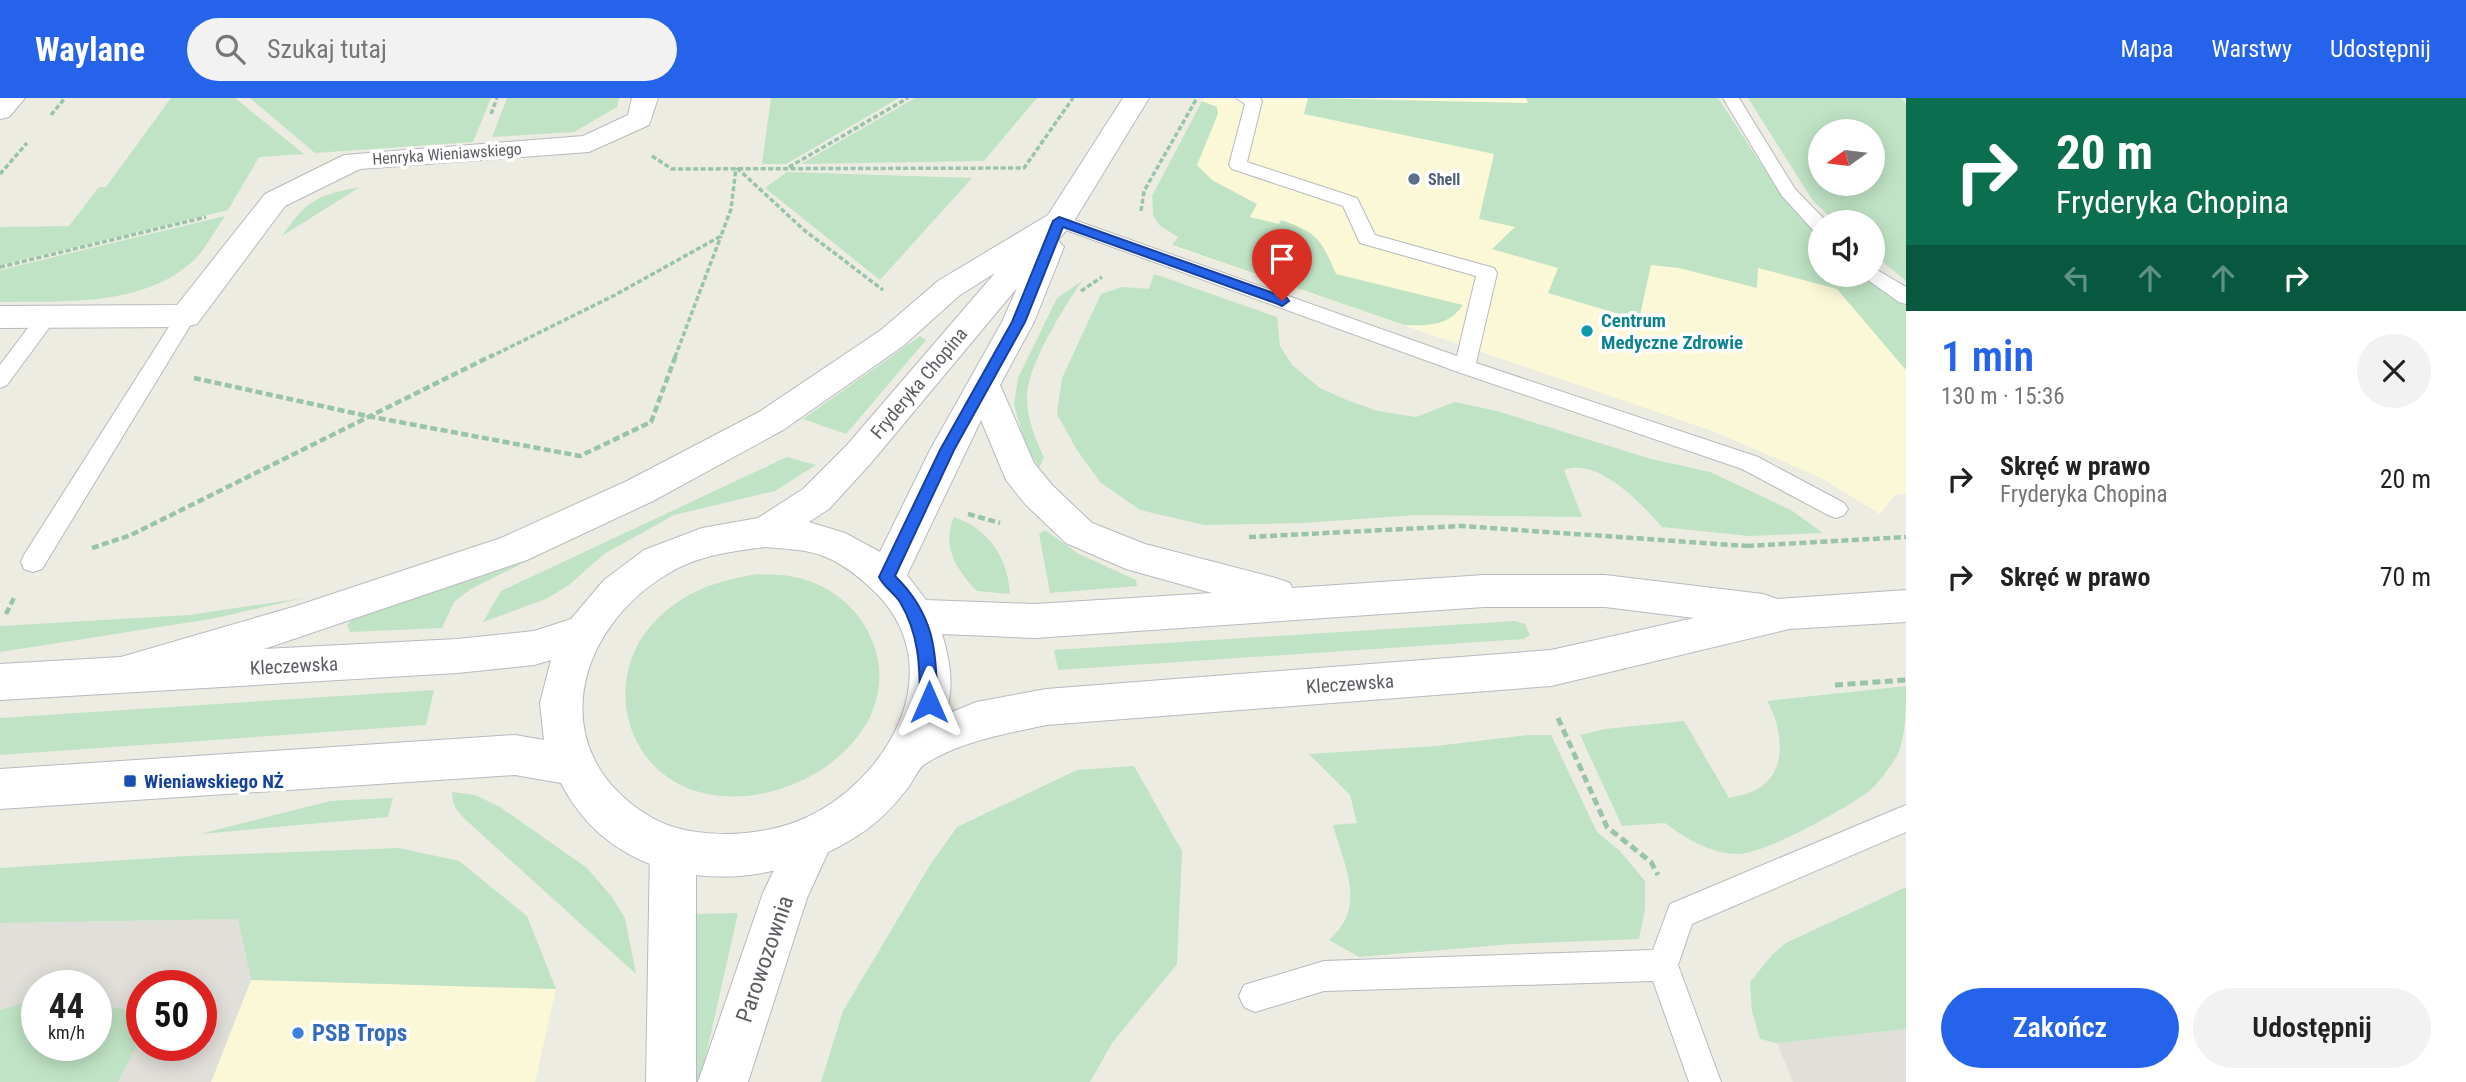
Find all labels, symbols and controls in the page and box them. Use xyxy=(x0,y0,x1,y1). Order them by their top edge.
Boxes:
search box xyxy=(187,18,677,81)
text: Waylane xyxy=(35,30,145,69)
icon: search xyxy=(211,30,249,68)
text: Szukaj tutaj xyxy=(267,34,387,64)
text: Mapa xyxy=(2121,35,2174,63)
text: Warstwy xyxy=(2212,35,2292,63)
text: Udostępnij xyxy=(2330,35,2431,63)
north arrow xyxy=(1808,119,1885,196)
map controls xyxy=(1808,119,1885,287)
text: 20 m xyxy=(2056,124,2153,181)
icon: right xyxy=(1941,126,2032,217)
street label: Henryka Wieniawskiego xyxy=(372,139,522,169)
place label: Shell xyxy=(1428,170,1460,189)
marker: Shell xyxy=(1406,171,1422,187)
text: Fryderyka Chopina xyxy=(2056,183,2289,221)
button: sound xyxy=(1808,210,1885,287)
pin xyxy=(1252,229,1312,301)
icon: arrive xyxy=(1263,240,1301,278)
icon: left xyxy=(2058,259,2096,297)
icon: ahead xyxy=(2131,259,2169,297)
icon: ahead xyxy=(2204,259,2242,297)
icon: right xyxy=(2277,259,2315,297)
place label: Centrum Medyczne Zdrowie xyxy=(1601,309,1743,354)
street label: Fryderyka Chopina xyxy=(866,323,972,443)
marker: Centrum Medyczne Zdrowie xyxy=(1579,323,1595,339)
text: 1 min xyxy=(1941,332,2034,381)
button: close xyxy=(2357,334,2431,408)
text: 130 m · 15:36 xyxy=(1941,383,2065,410)
text: Skręć w prawo xyxy=(2000,451,2150,481)
icon: right xyxy=(1941,460,1979,498)
text: 20 m xyxy=(2380,464,2431,494)
text: Fryderyka Chopina xyxy=(2000,481,2168,508)
icon: right xyxy=(1941,558,1979,596)
text: Skręć w prawo xyxy=(2000,562,2150,592)
text: 70 m xyxy=(2380,562,2431,592)
street label: Kleczewska xyxy=(249,652,339,680)
position arrow xyxy=(892,665,966,739)
street label: Kleczewska xyxy=(1305,669,1395,699)
place label: Wieniawskiego NŻ xyxy=(144,770,284,793)
marker: Wieniawskiego NŻ xyxy=(122,773,138,789)
street label: Parowozownia xyxy=(731,892,799,1026)
speed limit sign: 50 xyxy=(126,970,217,1061)
text: 44 xyxy=(49,986,84,1027)
button: Zakończ xyxy=(1941,988,2179,1068)
button: Udostępnij xyxy=(2193,988,2431,1068)
place label: PSB Trops xyxy=(312,1020,407,1047)
text: km/h xyxy=(48,1022,85,1043)
marker: PSB Trops xyxy=(290,1025,306,1041)

